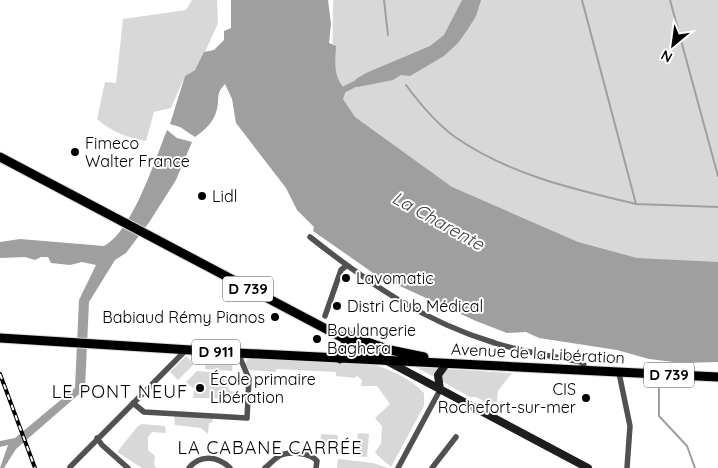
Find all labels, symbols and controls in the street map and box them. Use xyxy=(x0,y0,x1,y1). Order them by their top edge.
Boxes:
north arrow xyxy=(648,20,698,70)
text: N xyxy=(658,46,676,67)
place label: Fimeco Walter France xyxy=(85,133,190,171)
marker: Fimeco Walter France xyxy=(69,146,81,158)
place label: Lidl xyxy=(212,186,237,206)
water label: La Charente xyxy=(388,186,489,256)
marker: Lidl xyxy=(196,190,208,202)
place label: Lavomatic xyxy=(356,268,434,288)
marker: Lavomatic xyxy=(340,272,352,284)
road number: D 739 xyxy=(223,276,273,302)
place label: Distri Club Médical xyxy=(347,296,483,316)
marker: Distri Club Médical xyxy=(331,300,343,312)
place label: Babiaud Rémy Pianos xyxy=(102,307,265,327)
marker: Babiaud Rémy Pianos xyxy=(269,311,281,323)
place label: Boulangerie Baghera xyxy=(327,320,416,358)
marker: Boulangerie Baghera xyxy=(311,333,323,345)
street label: Avenue de la Libération xyxy=(451,338,625,368)
road number: D 911 xyxy=(192,340,240,364)
road number: D 739 xyxy=(644,362,694,388)
place label: École primaire Libération xyxy=(210,369,316,407)
place label: CIS Rochefort-sur-mer xyxy=(438,379,576,417)
district label: LE PONT NEUF xyxy=(52,380,188,403)
marker: École primaire Libération xyxy=(194,382,206,394)
marker: CIS Rochefort-sur-mer xyxy=(580,392,592,404)
district label: LA CABANE CARRÉE xyxy=(177,436,363,459)

